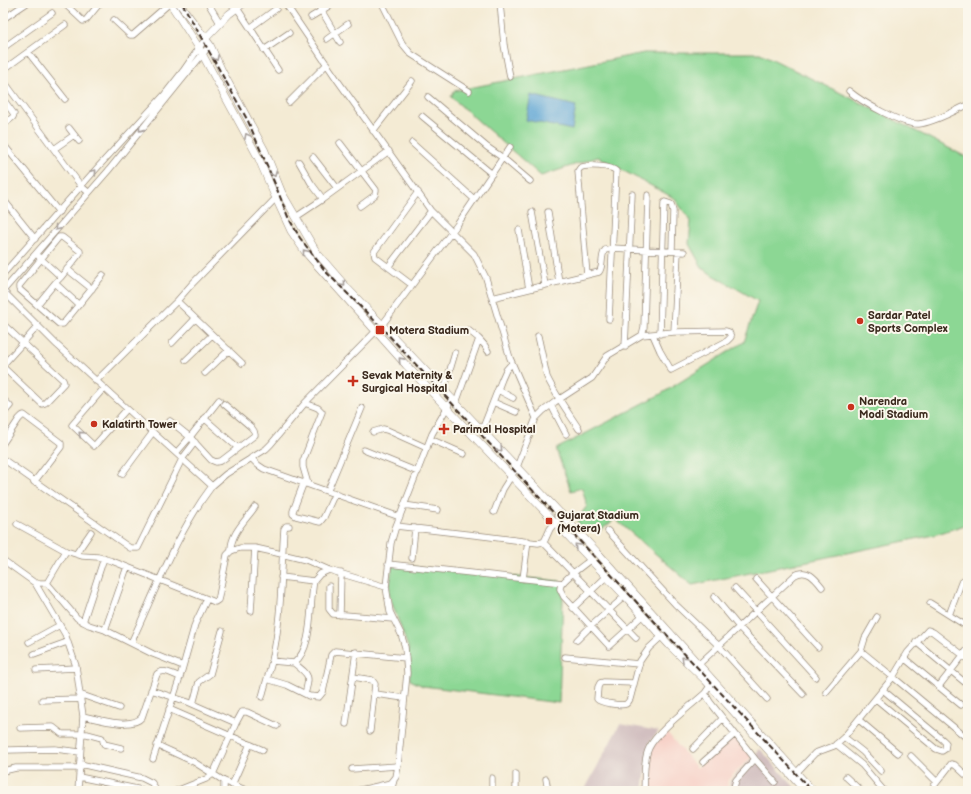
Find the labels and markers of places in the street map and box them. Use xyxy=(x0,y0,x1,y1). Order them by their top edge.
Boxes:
place label: Sardar Patel Sports Complex xyxy=(868,309,948,335)
marker: Sardar Patel Sports Complex xyxy=(855,316,865,326)
marker: Motera Stadium xyxy=(374,324,386,336)
place label: Motera Stadium xyxy=(389,324,469,337)
place label: Sevak Maternity & Surgical Hospital xyxy=(362,369,453,395)
marker: Sevak Maternity & Surgical Hospital xyxy=(347,375,359,387)
place label: Narendra Modi Stadium xyxy=(859,395,928,421)
marker: Narendra Modi Stadium xyxy=(846,402,856,412)
place label: Kalatirth Tower xyxy=(102,418,178,431)
marker: Kalatirth Tower xyxy=(89,419,99,429)
marker: Parimal Hospital xyxy=(438,423,450,435)
place label: Parimal Hospital xyxy=(453,423,536,436)
place label: Gujarat Stadium (Motera) xyxy=(557,509,639,535)
marker: Gujarat Stadium (Motera) xyxy=(544,516,554,526)

